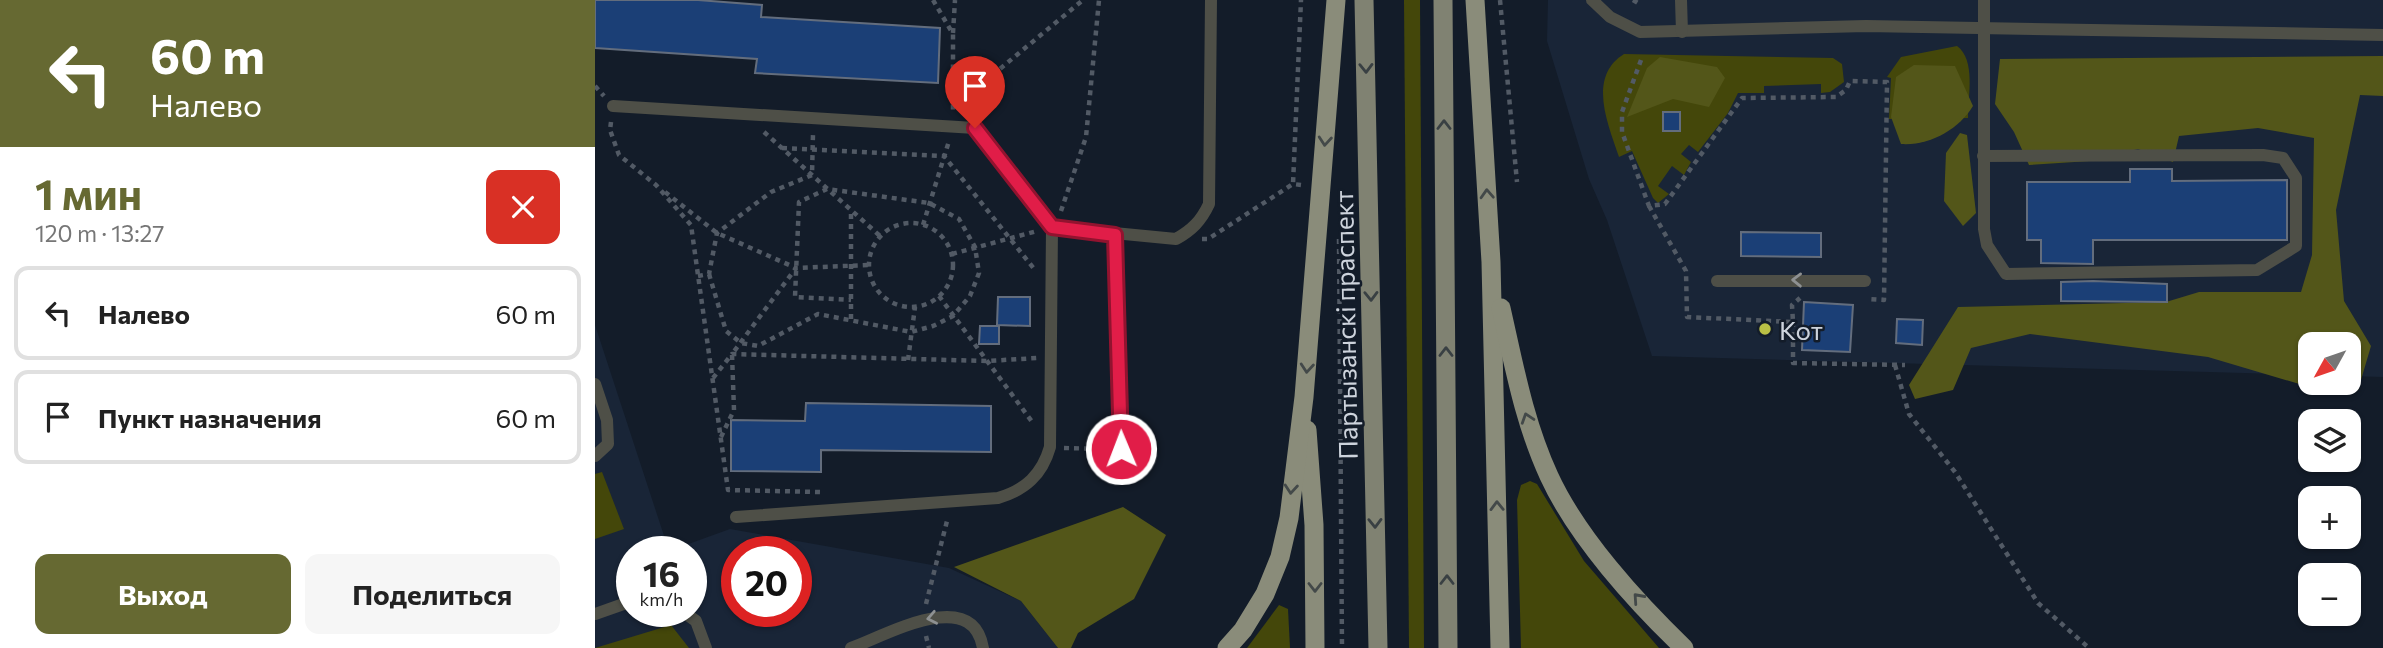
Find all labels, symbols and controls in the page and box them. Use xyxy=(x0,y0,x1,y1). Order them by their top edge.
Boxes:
text: 60 m xyxy=(150,24,265,84)
icon: left xyxy=(35,28,126,119)
pin xyxy=(945,56,1005,128)
one-way arrow xyxy=(1358,63,1374,74)
icon: arrive xyxy=(956,67,994,105)
text: Налево xyxy=(150,84,262,124)
one-way arrow xyxy=(1436,119,1452,130)
one-way arrow xyxy=(1318,136,1333,147)
text: 1 мин xyxy=(35,167,142,219)
button: close xyxy=(486,170,560,244)
one-way arrow xyxy=(1480,188,1495,199)
street label: Партызанскі праспект xyxy=(1327,190,1363,460)
text: 120 m · 13:27 xyxy=(35,219,164,247)
one-way arrow xyxy=(1791,272,1802,288)
one-way arrow xyxy=(1363,290,1378,301)
icon: left xyxy=(39,294,77,332)
text: Налево xyxy=(98,298,190,329)
text: 60 m xyxy=(496,298,556,329)
place label: Кот xyxy=(1779,314,1823,345)
marker: Кот xyxy=(1757,321,1773,337)
north arrow xyxy=(2298,332,2361,396)
map controls xyxy=(2298,332,2361,626)
one-way arrow xyxy=(1438,347,1453,358)
one-way arrow xyxy=(1300,363,1315,374)
icon: arrive xyxy=(39,398,77,436)
text: Пункт назначения xyxy=(98,402,322,433)
text: 60 m xyxy=(496,402,556,433)
button: layers xyxy=(2298,409,2361,472)
position arrow xyxy=(1084,412,1158,486)
one-way arrow xyxy=(1521,412,1535,425)
one-way arrow xyxy=(1284,484,1299,495)
button: + xyxy=(2298,486,2361,549)
one-way arrow xyxy=(1489,501,1504,512)
one-way arrow xyxy=(1367,518,1383,529)
speed limit sign: 20 xyxy=(721,536,812,627)
text: 16 xyxy=(643,551,680,594)
button: Выход xyxy=(35,554,291,634)
button: Поделиться xyxy=(305,554,560,634)
button: − xyxy=(2298,563,2361,626)
one-way arrow xyxy=(1439,574,1455,585)
one-way arrow xyxy=(1307,583,1323,593)
text: km/h xyxy=(640,588,683,610)
one-way arrow xyxy=(1633,593,1646,606)
one-way arrow xyxy=(926,610,938,625)

